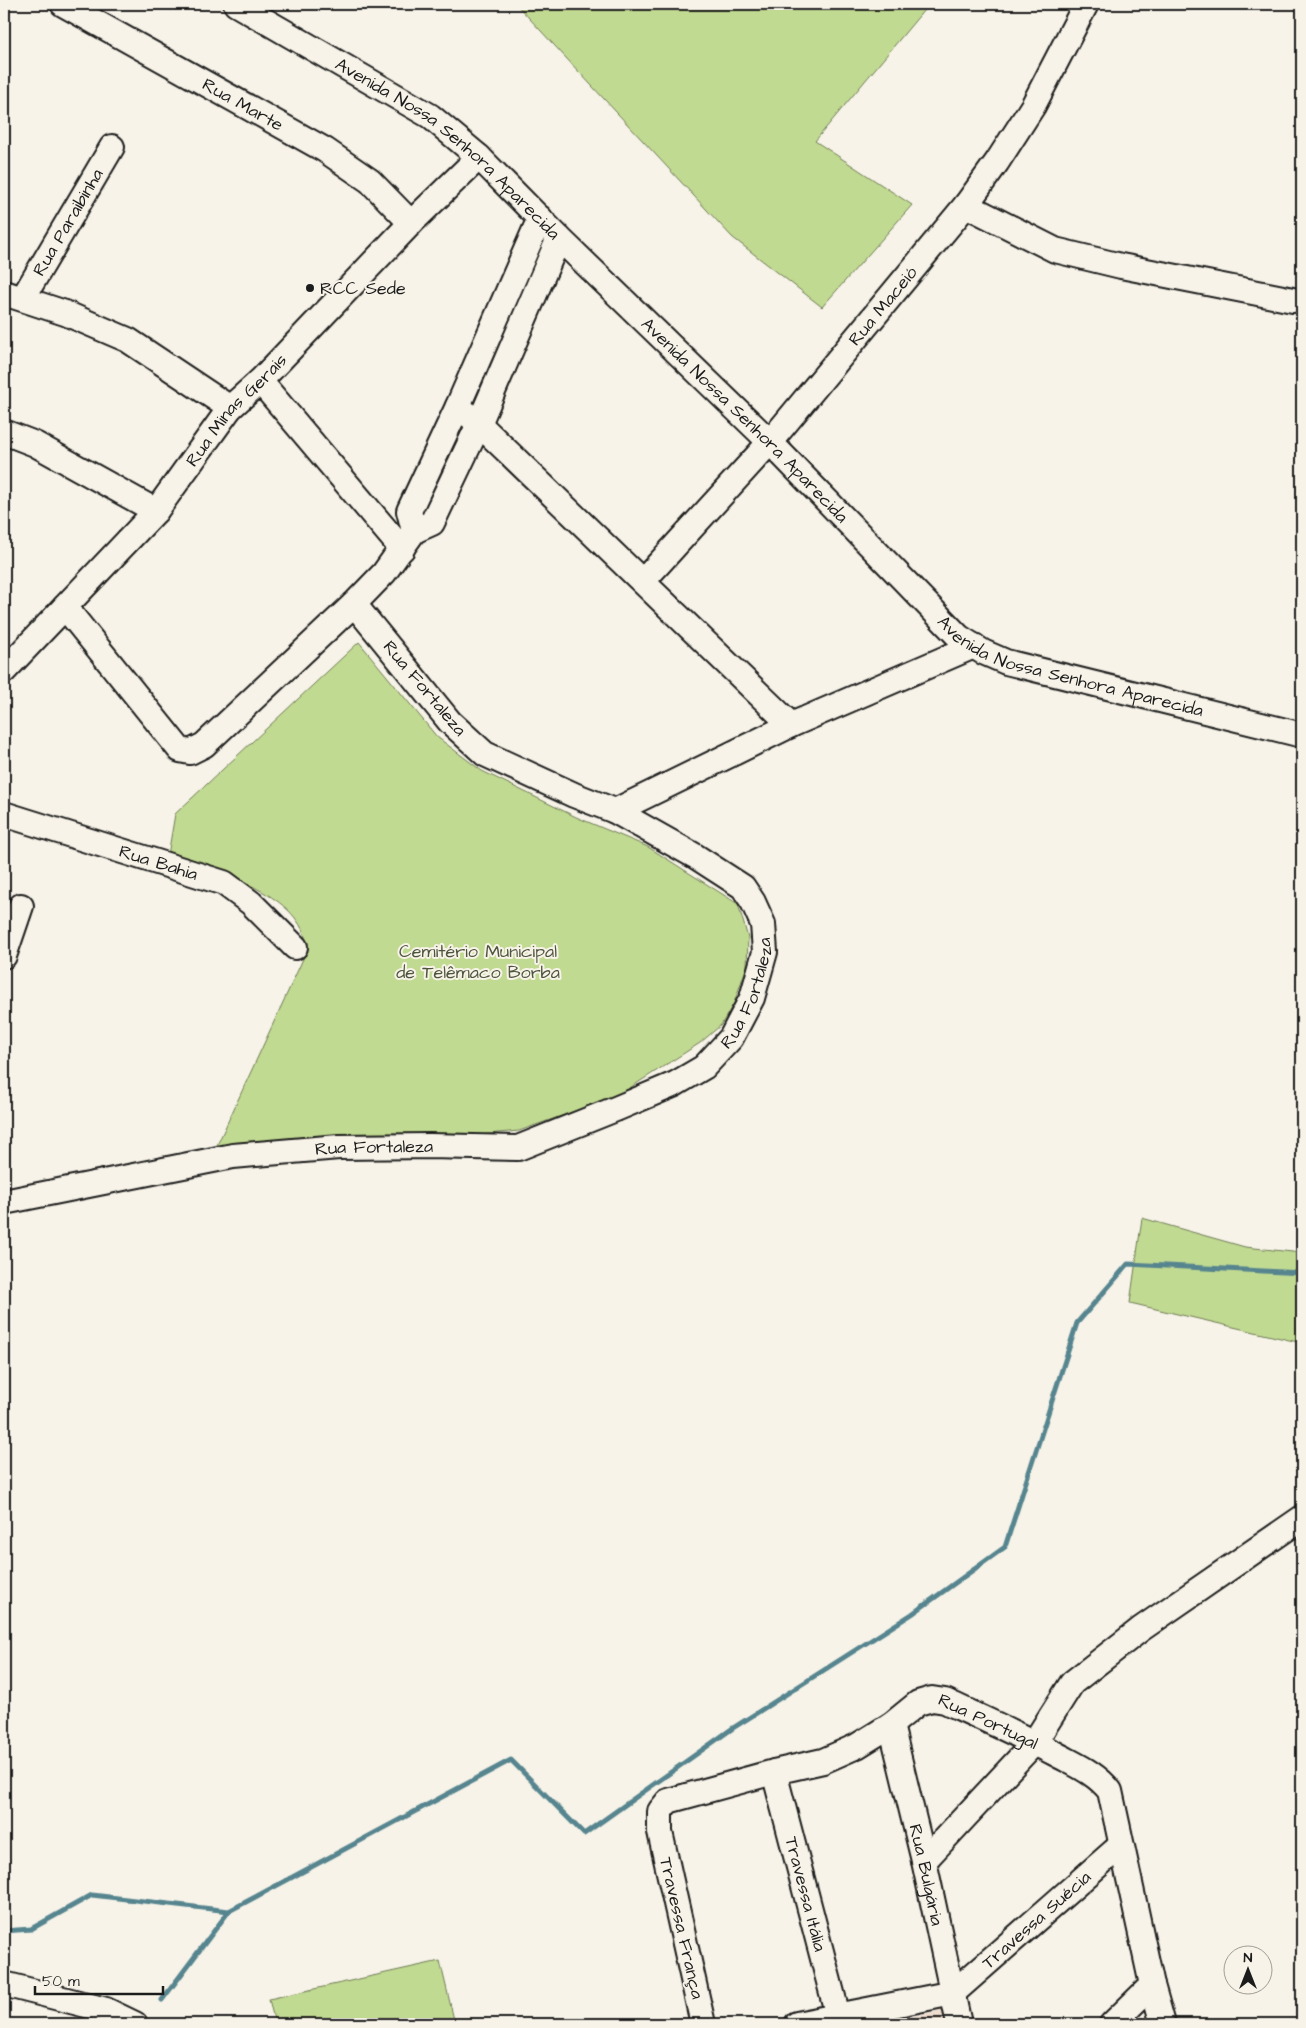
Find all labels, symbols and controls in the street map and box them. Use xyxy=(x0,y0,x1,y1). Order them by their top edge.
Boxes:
street label: Avenida Nossa Senhora Aparecida xyxy=(331,52,566,245)
street label: Rua Marte xyxy=(198,72,288,138)
street label: Rua Paraibinha xyxy=(27,164,110,281)
street label: Rua Maceió xyxy=(843,261,923,351)
place label: RCC Sede xyxy=(320,276,406,301)
marker: RCC Sede xyxy=(304,282,316,294)
street label: Avenida Nossa Senhora Aparecida xyxy=(636,312,854,529)
street label: Rua Minas Gerais xyxy=(180,348,293,472)
street label: Avenida Nossa Senhora Aparecida xyxy=(932,610,1206,723)
street label: Rua Fortaleza xyxy=(377,635,472,742)
street label: Rua Bahia xyxy=(116,839,201,887)
street label: Rua Fortaleza xyxy=(715,937,778,1055)
park label: Cemitério Municipal de Telêmaco Borba xyxy=(396,939,560,985)
street label: Rua Fortaleza xyxy=(314,1134,433,1162)
street label: Rua Portugal xyxy=(934,1688,1042,1756)
street label: Rua Bulgária xyxy=(902,1822,950,1928)
street label: Travessa Itália xyxy=(778,1834,833,1954)
street label: Travessa França xyxy=(653,1855,710,2002)
street label: Travessa Suécia xyxy=(977,1865,1097,1975)
north arrow xyxy=(1224,1946,1274,1996)
text: N xyxy=(1244,1948,1253,1968)
scale bar xyxy=(35,1963,162,1995)
text: 50 m xyxy=(42,1971,80,1992)

